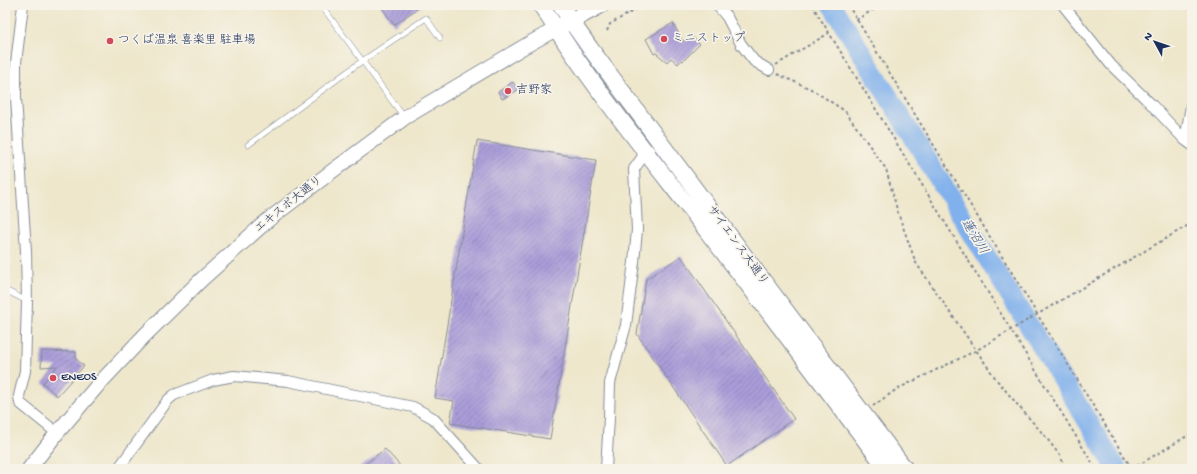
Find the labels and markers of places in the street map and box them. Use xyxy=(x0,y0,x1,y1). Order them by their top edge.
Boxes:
place label: ミニストップ xyxy=(672,31,745,46)
place label: つくば温泉 喜楽里 駐車場 xyxy=(118,33,256,48)
marker: ミニストップ xyxy=(659,34,669,44)
marker: つくば温泉 喜楽里 駐車場 xyxy=(105,36,115,46)
place label: 吉野家 xyxy=(516,83,552,98)
marker: 吉野家 xyxy=(503,86,513,96)
place label: ENEOS xyxy=(61,371,97,385)
marker: ENEOS xyxy=(48,373,58,383)

